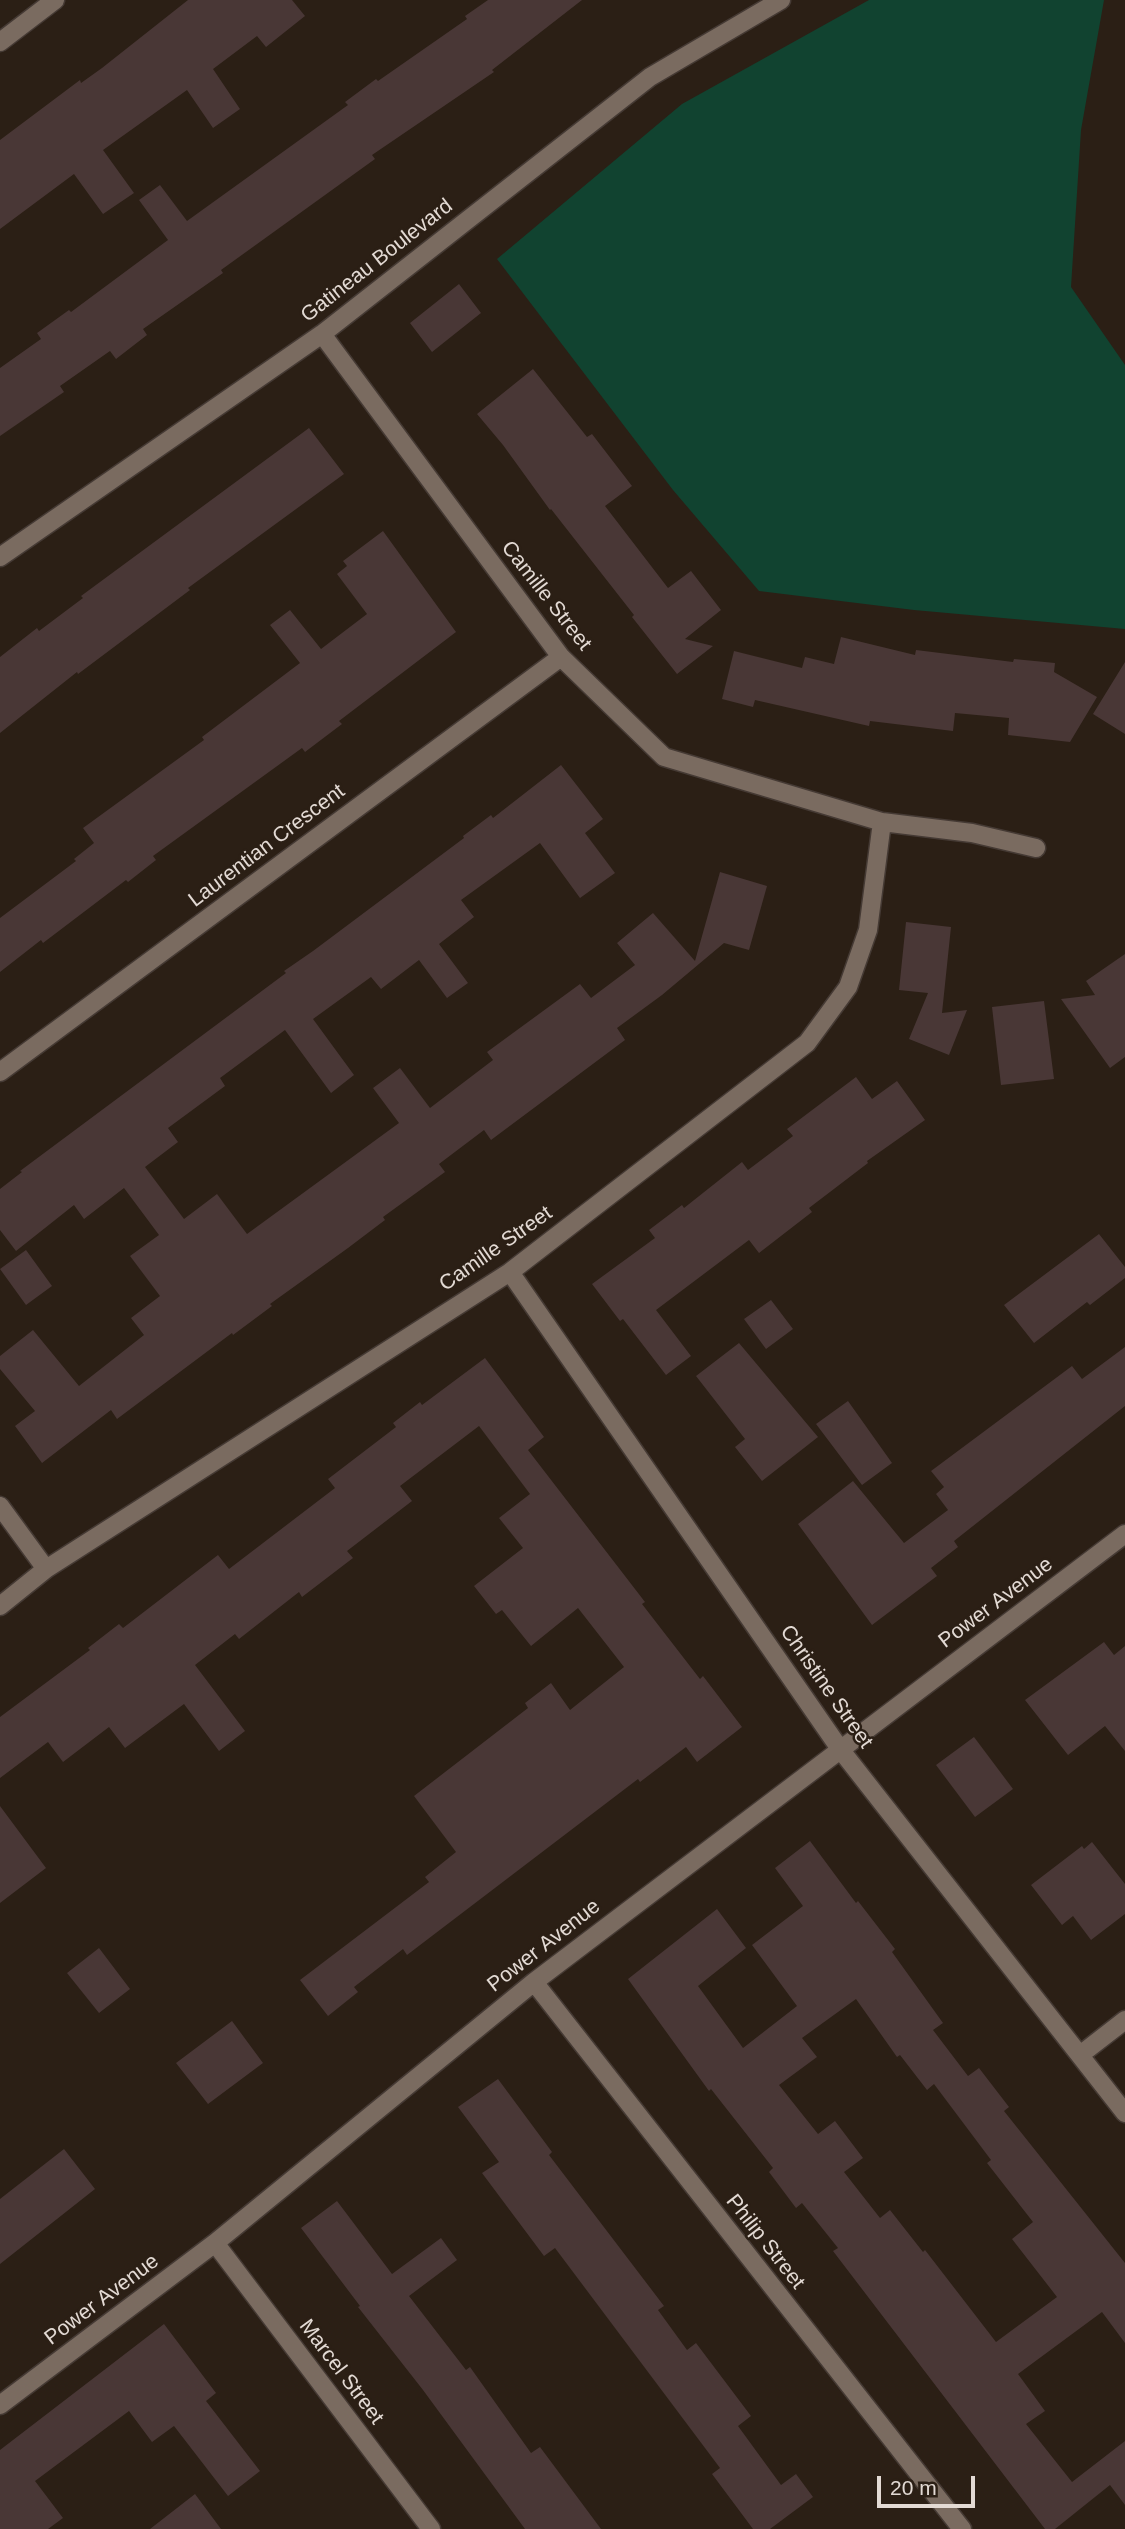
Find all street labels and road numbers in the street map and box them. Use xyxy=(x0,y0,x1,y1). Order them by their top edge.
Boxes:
street label: Gatineau Boulevard xyxy=(296,194,458,328)
street label: Camille Street xyxy=(495,536,597,656)
street label: Laurentian Crescent xyxy=(184,779,350,913)
street label: Camille Street xyxy=(435,1201,557,1297)
street label: Power Avenue xyxy=(934,1552,1058,1654)
street label: Christine Street xyxy=(774,1620,878,1754)
street label: Power Avenue xyxy=(483,1894,605,1998)
street label: Philip Street xyxy=(720,2190,810,2294)
street label: Power Avenue xyxy=(40,2249,164,2351)
street label: Marcel Street xyxy=(293,2315,389,2429)

